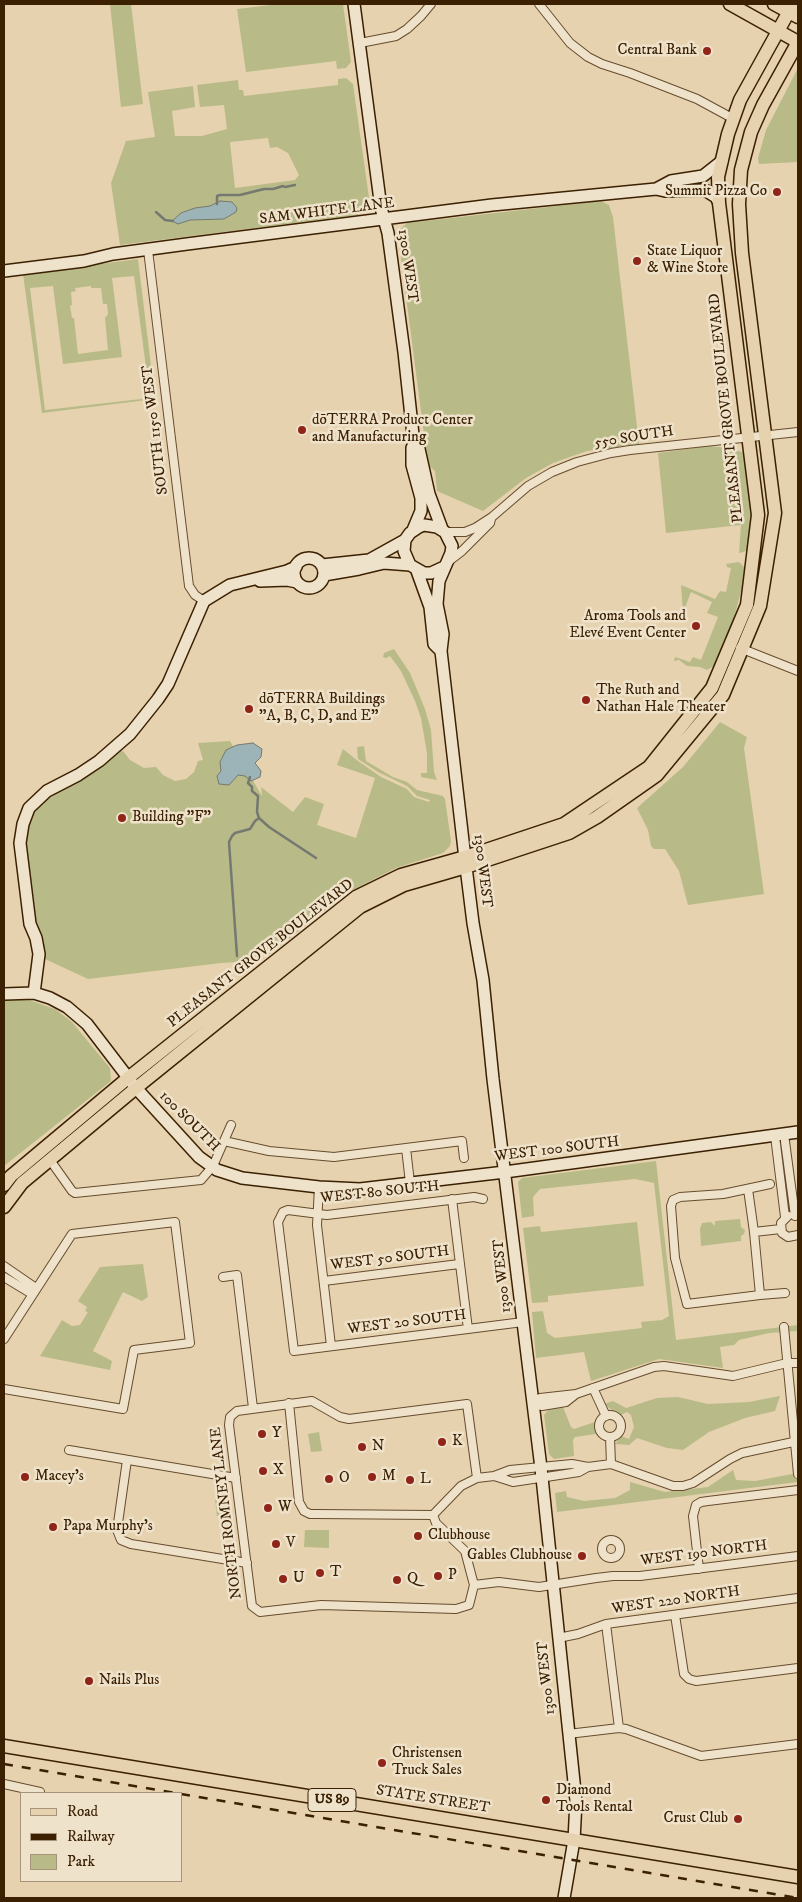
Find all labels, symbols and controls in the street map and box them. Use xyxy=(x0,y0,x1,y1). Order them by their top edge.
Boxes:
place label: Central Bank xyxy=(617,42,697,60)
marker: Central Bank xyxy=(701,45,713,57)
place label: Summit Pizza Co xyxy=(665,183,767,201)
marker: Summit Pizza Co xyxy=(771,186,783,198)
street label: SAM WHITE LANE xyxy=(259,195,395,229)
street label: 1300 WEST xyxy=(393,228,421,304)
place label: State Liquor & Wine Store xyxy=(647,243,728,278)
marker: State Liquor & Wine Store xyxy=(631,255,643,267)
street label: PLEASANT GROVE BOULEVARD xyxy=(706,292,748,524)
street label: SOUTH 1150 WEST xyxy=(139,364,173,496)
place label: dōTERRA Product Center and Manufacturing xyxy=(312,412,473,447)
street label: 550 SOUTH xyxy=(593,423,675,453)
marker: dōTERRA Product Center and Manufacturing xyxy=(296,424,308,436)
place label: Aroma Tools and Elevé Event Center xyxy=(569,608,686,643)
marker: Aroma Tools and Elevé Event Center xyxy=(690,620,702,632)
place label: The Ruth and Nathan Hale Theater xyxy=(596,682,726,717)
place label: dōTERRA Buildings "A, B, C, D, and E" xyxy=(259,691,385,726)
marker: The Ruth and Nathan Hale Theater xyxy=(580,694,592,706)
marker: dōTERRA Buildings "A, B, C, D, and E" xyxy=(243,703,255,715)
place label: Building "F" xyxy=(132,809,211,827)
marker: Building "F" xyxy=(116,812,128,824)
street label: 1300 WEST xyxy=(469,833,495,909)
street label: PLEASANT GROVE BOULEVARD xyxy=(165,876,357,1032)
street label: 100 SOUTH xyxy=(155,1088,223,1156)
street label: WEST 100 SOUTH xyxy=(494,1133,620,1167)
street label: WEST 80 SOUTH xyxy=(320,1178,440,1208)
street label: 1300 WEST xyxy=(490,1238,516,1314)
street label: WEST 50 SOUTH xyxy=(330,1243,450,1275)
street label: WEST 20 SOUTH xyxy=(347,1307,467,1339)
place label: Y xyxy=(272,1425,281,1443)
street label: NORTH ROMNEY LANE xyxy=(208,1426,246,1600)
marker: Y xyxy=(256,1428,268,1440)
place label: K xyxy=(452,1433,463,1451)
marker: K xyxy=(436,1436,448,1448)
place label: N xyxy=(372,1438,384,1456)
marker: N xyxy=(356,1441,368,1453)
place label: X xyxy=(273,1462,284,1480)
marker: X xyxy=(257,1465,269,1477)
place label: Macey's xyxy=(35,1468,84,1486)
place label: M xyxy=(382,1468,396,1486)
place label: O xyxy=(339,1470,350,1488)
marker: Macey's xyxy=(19,1471,31,1483)
marker: M xyxy=(366,1471,378,1483)
place label: L xyxy=(420,1471,431,1489)
marker: O xyxy=(323,1473,335,1485)
marker: L xyxy=(404,1474,416,1486)
place label: W xyxy=(278,1499,292,1517)
marker: W xyxy=(262,1502,274,1514)
place label: Papa Murphy's xyxy=(63,1518,153,1536)
marker: Papa Murphy's xyxy=(47,1521,59,1533)
place label: Clubhouse xyxy=(428,1527,490,1545)
marker: Clubhouse xyxy=(412,1530,424,1542)
place label: V xyxy=(286,1535,295,1553)
street label: WEST 190 NORTH xyxy=(640,1537,768,1571)
marker: V xyxy=(270,1538,282,1550)
place label: Gables Clubhouse xyxy=(467,1547,572,1565)
marker: Gables Clubhouse xyxy=(576,1550,588,1562)
place label: T xyxy=(330,1564,341,1582)
marker: T xyxy=(314,1567,326,1579)
place label: P xyxy=(448,1567,457,1585)
place label: U xyxy=(293,1570,305,1588)
marker: P xyxy=(432,1570,444,1582)
place label: Q xyxy=(407,1571,418,1589)
marker: U xyxy=(277,1573,289,1585)
marker: Q xyxy=(391,1574,403,1586)
street label: WEST 220 NORTH xyxy=(611,1583,741,1619)
street label: 1300 WEST xyxy=(534,1640,560,1716)
place label: Nails Plus xyxy=(99,1672,159,1690)
marker: Nails Plus xyxy=(83,1675,95,1687)
place label: Christensen Truck Sales xyxy=(392,1745,462,1780)
marker: Christensen Truck Sales xyxy=(376,1757,388,1769)
street label: STATE STREET xyxy=(375,1782,491,1818)
place label: Diamond Tools Rental xyxy=(556,1782,633,1817)
road number: US 89 xyxy=(308,1788,356,1812)
legend xyxy=(20,1792,182,1882)
marker: Diamond Tools Rental xyxy=(540,1794,552,1806)
text: Road xyxy=(67,1802,98,1821)
place label: Crust Club xyxy=(664,1810,728,1828)
marker: Crust Club xyxy=(732,1813,744,1825)
text: Railway xyxy=(67,1827,115,1846)
text: Park xyxy=(67,1852,95,1871)

